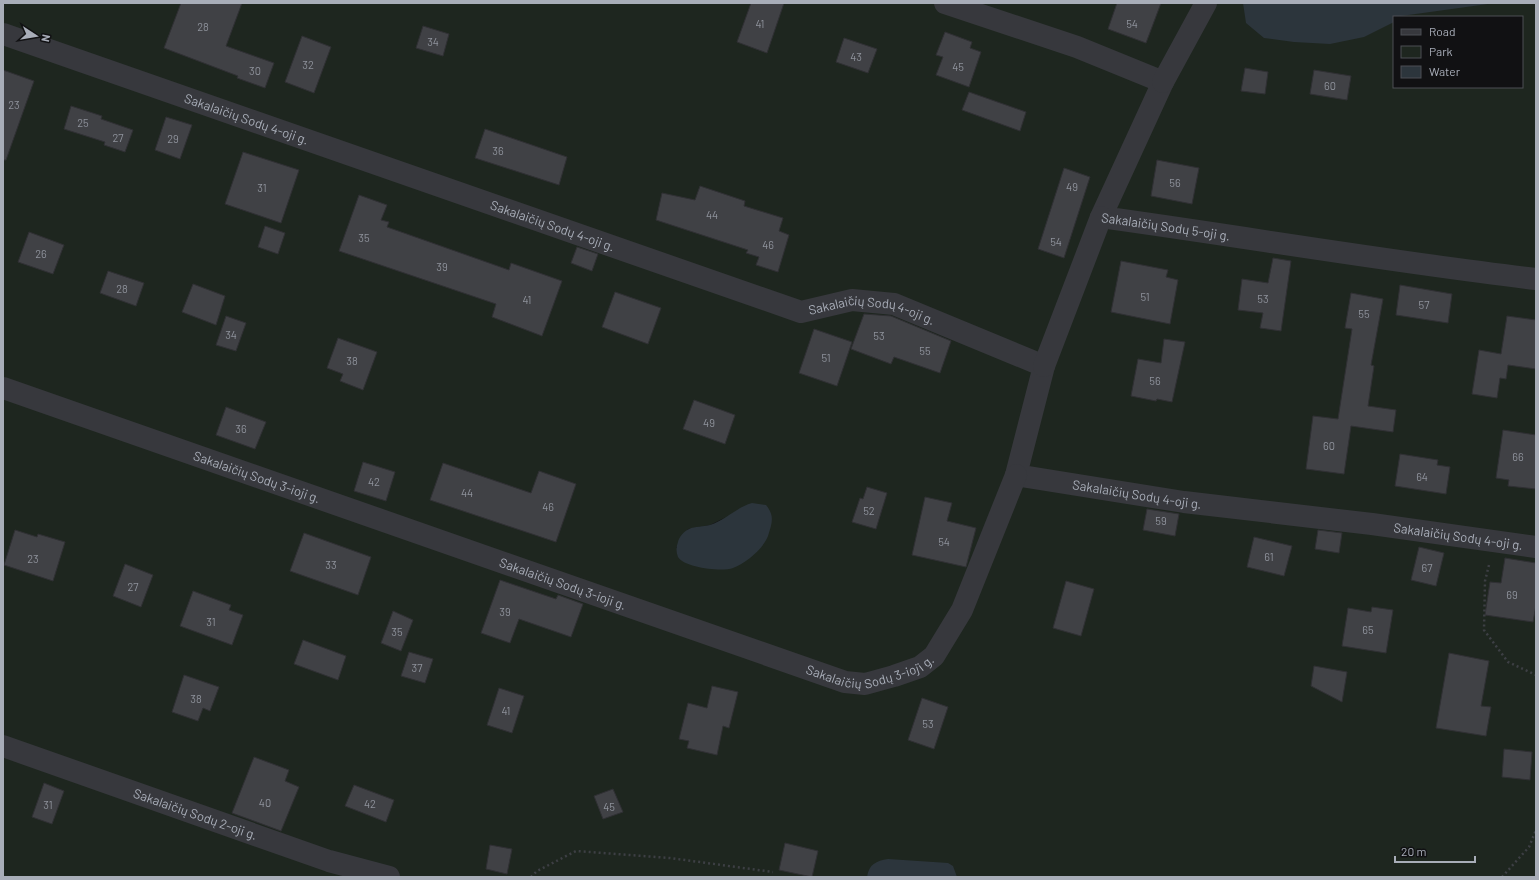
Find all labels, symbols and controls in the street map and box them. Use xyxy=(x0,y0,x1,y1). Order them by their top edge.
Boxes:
north arrow xyxy=(16,16,56,56)
legend xyxy=(1393,16,1523,88)
house number: 41 xyxy=(756,17,764,30)
house number: 54 xyxy=(1126,17,1138,30)
house number: 28 xyxy=(197,20,209,33)
text: Road xyxy=(1429,24,1456,38)
text: N xyxy=(39,33,53,43)
house number: 34 xyxy=(427,35,439,48)
text: Park xyxy=(1429,44,1453,58)
house number: 43 xyxy=(850,50,862,63)
house number: 32 xyxy=(302,58,314,71)
house number: 45 xyxy=(952,60,964,73)
house number: 30 xyxy=(249,64,261,77)
text: Water xyxy=(1429,64,1461,78)
house number: 60 xyxy=(1324,79,1336,92)
street label: Sakalaičių Sodų 4-oji g. xyxy=(182,90,311,148)
house number: 23 xyxy=(8,98,20,111)
house number: 25 xyxy=(77,116,89,129)
house number: 27 xyxy=(112,131,124,144)
house number: 29 xyxy=(167,132,179,145)
house number: 36 xyxy=(492,144,504,157)
house number: 56 xyxy=(1169,176,1181,189)
house number: 49 xyxy=(1066,180,1078,193)
house number: 31 xyxy=(257,181,267,194)
street label: Sakalaičių Sodų 4-oji g. xyxy=(488,196,617,254)
house number: 44 xyxy=(706,208,718,221)
street label: Sakalaičių Sodų 5-oji g. xyxy=(1100,209,1231,244)
house number: 35 xyxy=(358,231,370,244)
house number: 54 xyxy=(1050,235,1062,248)
house number: 46 xyxy=(762,238,774,251)
house number: 26 xyxy=(35,247,47,260)
house number: 39 xyxy=(436,260,448,273)
house number: 28 xyxy=(116,282,128,295)
house number: 51 xyxy=(1140,290,1150,303)
street label: Sakalaičių Sodų 4-oji g. xyxy=(807,292,937,328)
house number: 53 xyxy=(1257,292,1269,305)
house number: 41 xyxy=(523,293,531,306)
house number: 57 xyxy=(1419,298,1429,311)
house number: 55 xyxy=(1358,307,1370,320)
house number: 34 xyxy=(225,328,237,341)
house number: 53 xyxy=(873,329,885,342)
house number: 55 xyxy=(919,344,931,357)
house number: 51 xyxy=(821,351,831,364)
house number: 38 xyxy=(346,354,358,367)
house number: 56 xyxy=(1149,374,1161,387)
house number: 49 xyxy=(703,416,715,429)
house number: 36 xyxy=(235,422,247,435)
house number: 60 xyxy=(1323,439,1335,452)
street label: Sakalaičių Sodų 3-ioji g. xyxy=(191,447,323,506)
house number: 66 xyxy=(1512,450,1524,463)
house number: 64 xyxy=(1416,470,1428,483)
house number: 42 xyxy=(368,475,380,488)
street label: Sakalaičių Sodų 4-oji g. xyxy=(1071,476,1202,512)
house number: 44 xyxy=(461,486,473,499)
house number: 46 xyxy=(542,500,554,513)
house number: 52 xyxy=(863,504,875,517)
house number: 59 xyxy=(1155,514,1167,527)
street label: Sakalaičių Sodų 4-oji g. xyxy=(1393,519,1524,553)
house number: 54 xyxy=(938,535,950,548)
house number: 61 xyxy=(1264,550,1274,563)
house number: 23 xyxy=(27,552,39,565)
street label: Sakalaičių Sodų 3-ioji g. xyxy=(497,554,628,613)
house number: 33 xyxy=(325,558,337,571)
house number: 67 xyxy=(1422,561,1432,574)
house number: 27 xyxy=(127,580,139,593)
house number: 69 xyxy=(1506,588,1518,601)
house number: 39 xyxy=(499,605,511,618)
house number: 31 xyxy=(206,615,216,628)
house number: 65 xyxy=(1362,623,1374,636)
house number: 35 xyxy=(391,625,403,638)
street label: Sakalaičių Sodų 3-ioji g. xyxy=(804,651,937,692)
house number: 37 xyxy=(412,661,422,674)
house number: 38 xyxy=(190,692,202,705)
house number: 41 xyxy=(502,704,510,717)
house number: 53 xyxy=(922,717,934,730)
street label: Sakalaičių Sodų 2-oji g. xyxy=(131,785,259,843)
house number: 40 xyxy=(259,796,271,809)
house number: 42 xyxy=(364,797,376,810)
house number: 31 xyxy=(43,798,53,811)
house number: 45 xyxy=(603,800,615,813)
scale bar xyxy=(1395,838,1475,864)
text: 20 m xyxy=(1401,844,1427,858)

